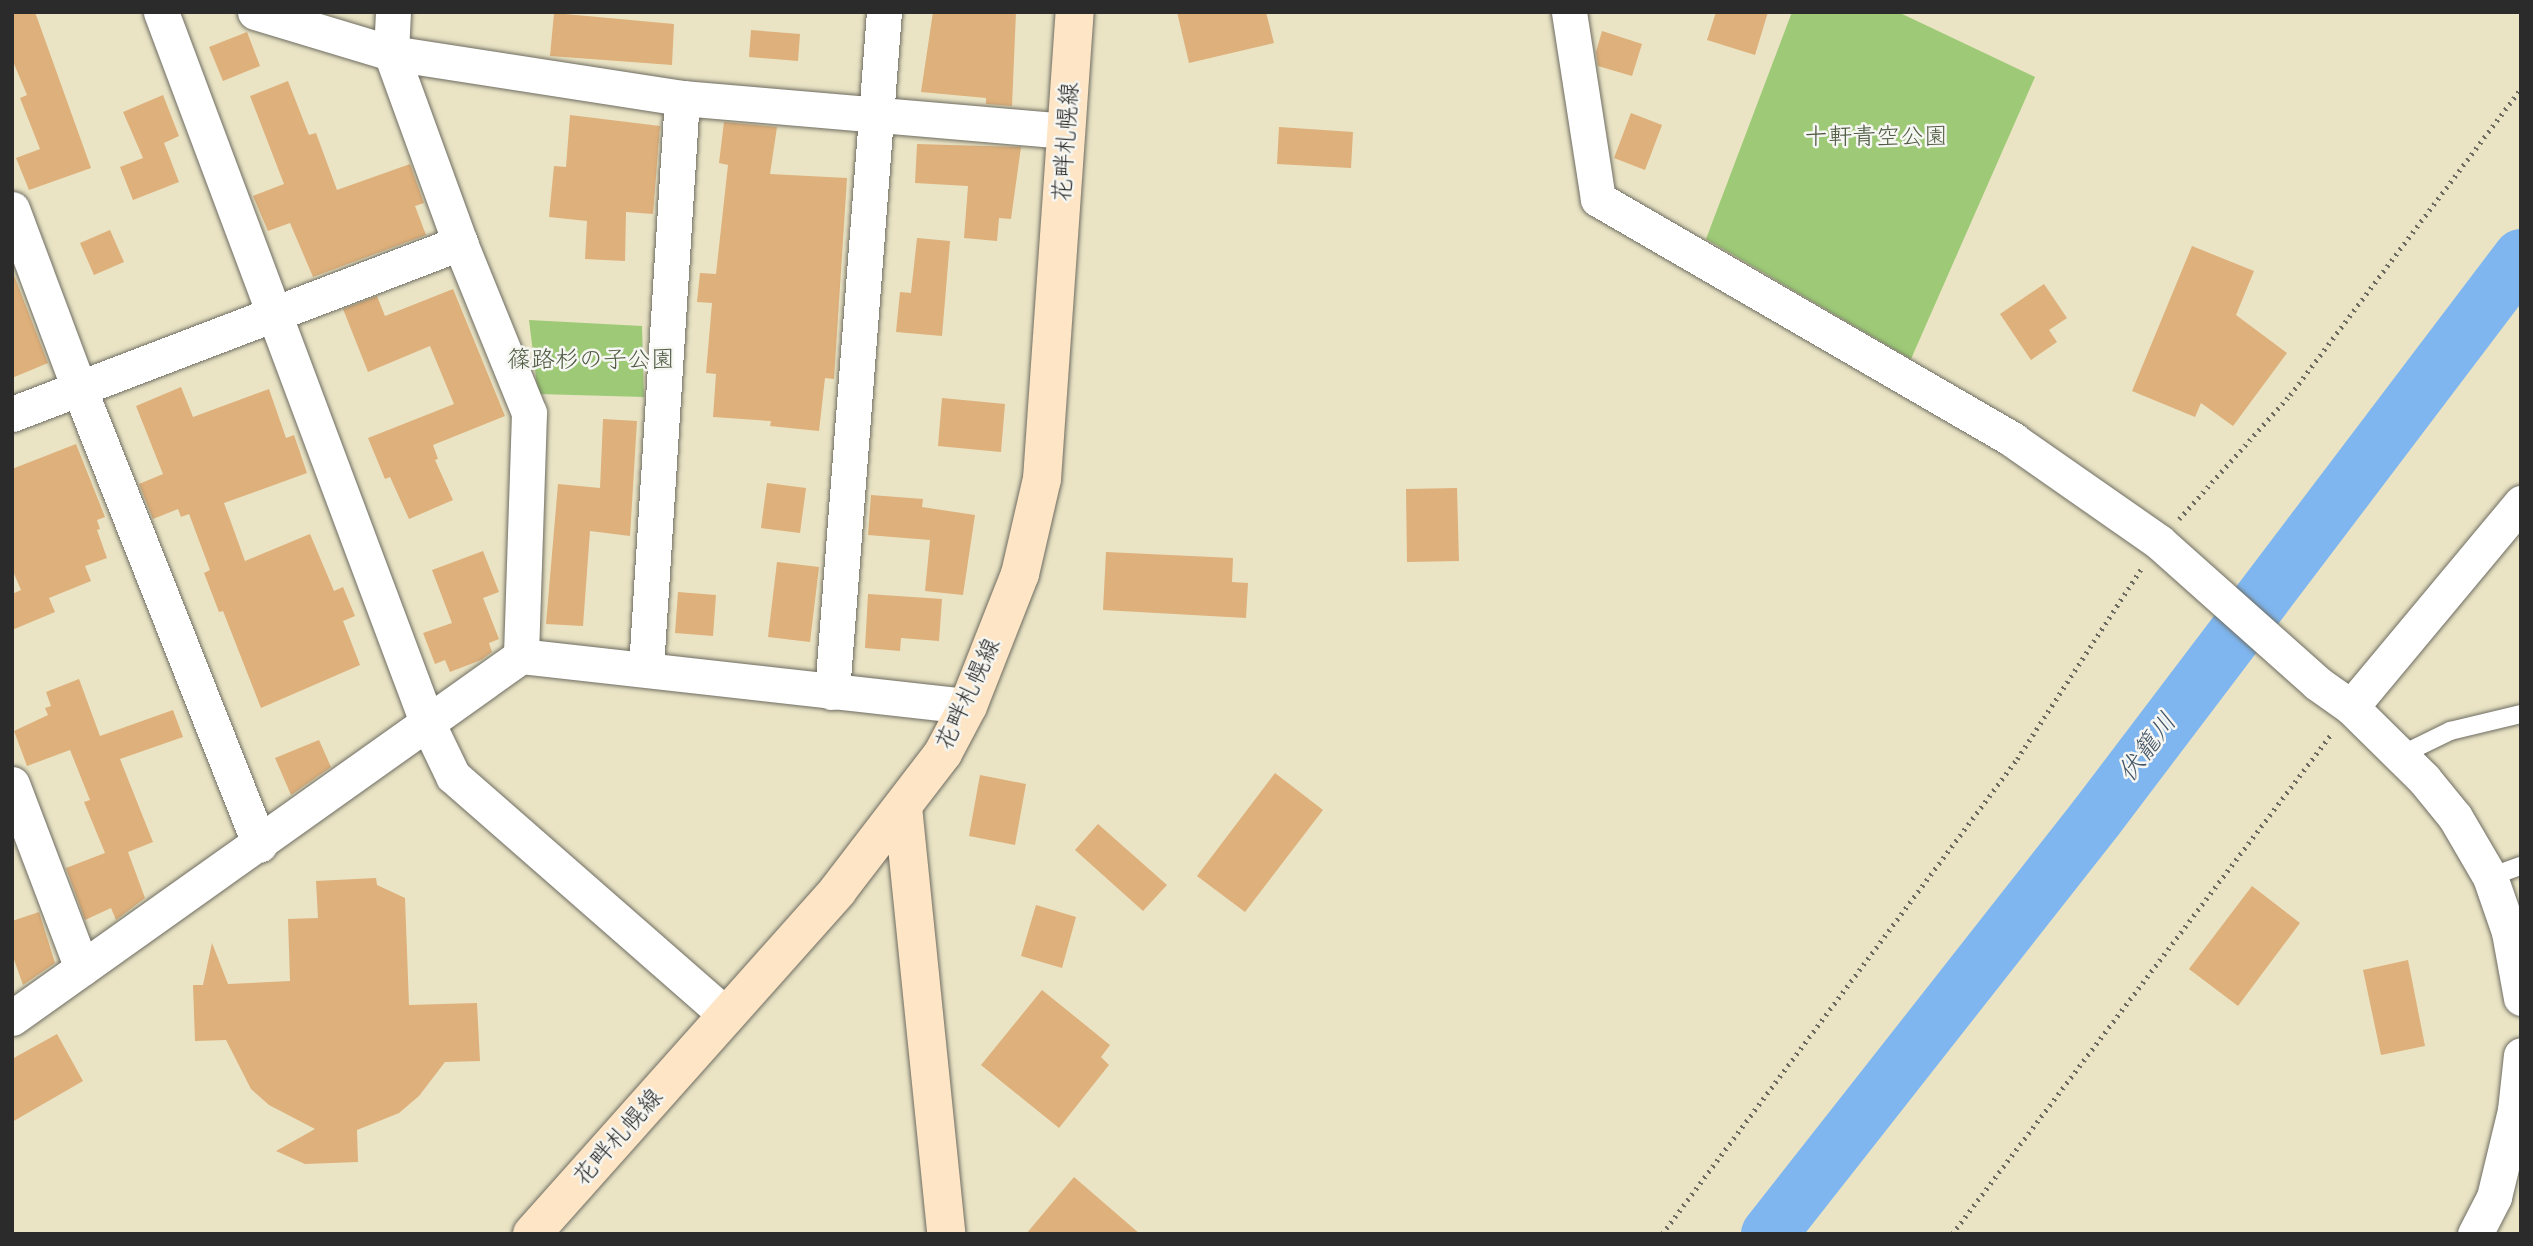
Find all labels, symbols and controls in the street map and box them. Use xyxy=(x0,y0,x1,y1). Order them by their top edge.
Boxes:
street label: 花畔札幌線 xyxy=(1047,81,1085,203)
park label: 十軒青空公園 xyxy=(1804,123,1948,151)
park label: 篠路杉の子公園 xyxy=(507,346,675,374)
street label: 花畔札幌線 xyxy=(930,634,1006,754)
water label: 伏籠川 xyxy=(2112,707,2184,789)
street label: 花畔札幌線 xyxy=(567,1083,669,1191)

